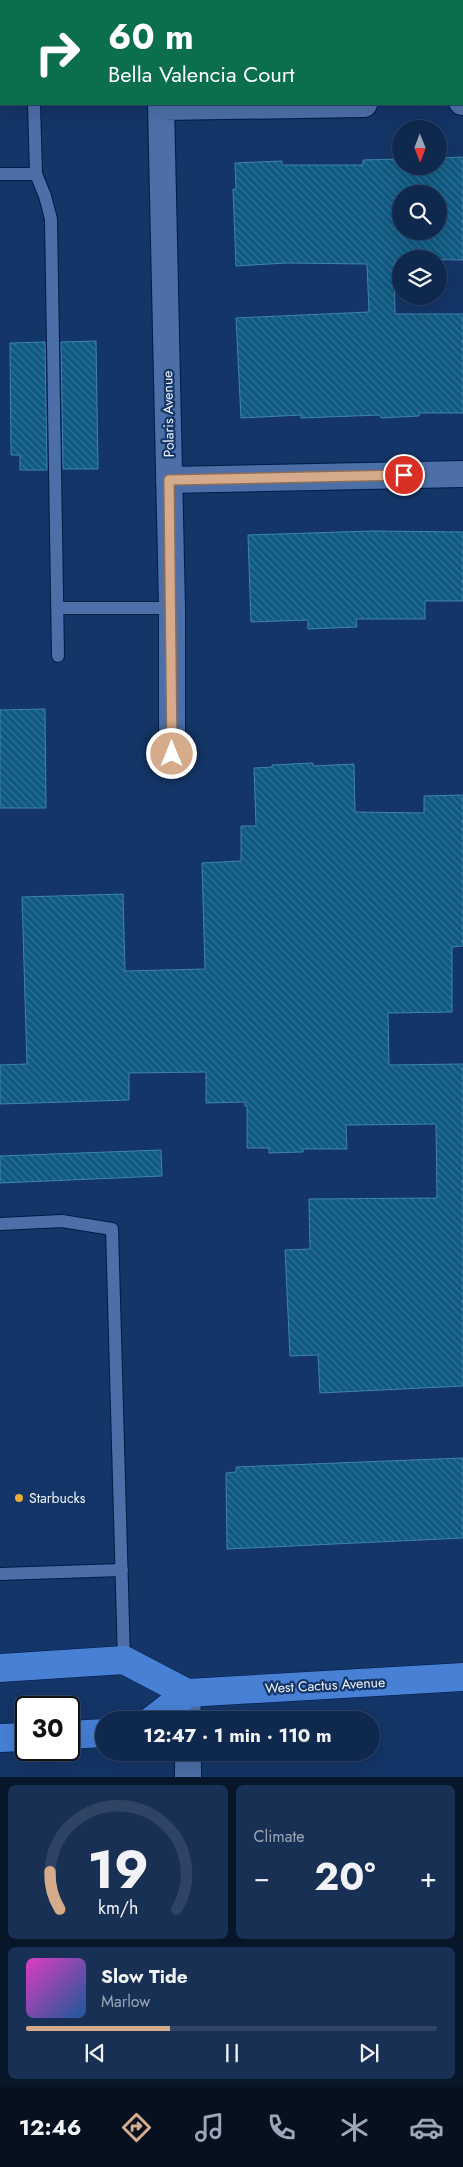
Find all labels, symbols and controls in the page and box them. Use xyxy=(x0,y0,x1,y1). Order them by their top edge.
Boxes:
text: 60 m xyxy=(108,12,194,62)
icon: right xyxy=(25,20,90,85)
text: Bella Valencia Court xyxy=(108,58,295,90)
north arrow xyxy=(392,120,448,175)
map controls xyxy=(392,120,447,305)
button: search xyxy=(392,185,447,240)
button: layers xyxy=(392,250,447,305)
street label: Polaris Avenue xyxy=(157,370,179,458)
pin xyxy=(383,454,425,496)
icon: arrive xyxy=(390,461,418,489)
position arrow xyxy=(145,727,197,779)
place label: Starbucks xyxy=(29,1488,86,1508)
marker: Starbucks xyxy=(13,1492,25,1504)
street label: West Cactus Avenue xyxy=(264,1672,386,1698)
speed limit sign: 30 xyxy=(15,1696,80,1761)
text: 12:47 · 1 min · 110 m xyxy=(143,1722,332,1749)
text: Climate xyxy=(254,1825,305,1848)
text: 19 xyxy=(87,1832,148,1908)
text: 20° xyxy=(314,1849,376,1904)
text: − xyxy=(254,1857,270,1898)
text: + xyxy=(420,1857,437,1898)
text: km/h xyxy=(98,1895,138,1921)
text: Slow Tide xyxy=(101,1963,188,1990)
text: Marlow xyxy=(101,1990,150,2013)
icon: previous xyxy=(81,2039,109,2067)
icon: pause xyxy=(218,2039,246,2067)
icon: next xyxy=(355,2039,383,2067)
icon: directions xyxy=(119,2110,154,2145)
icon: music xyxy=(192,2110,227,2145)
icon: phone xyxy=(264,2110,299,2145)
icon: climate xyxy=(337,2110,372,2145)
icon: car xyxy=(409,2110,444,2145)
text: 12:46 xyxy=(19,2111,82,2143)

